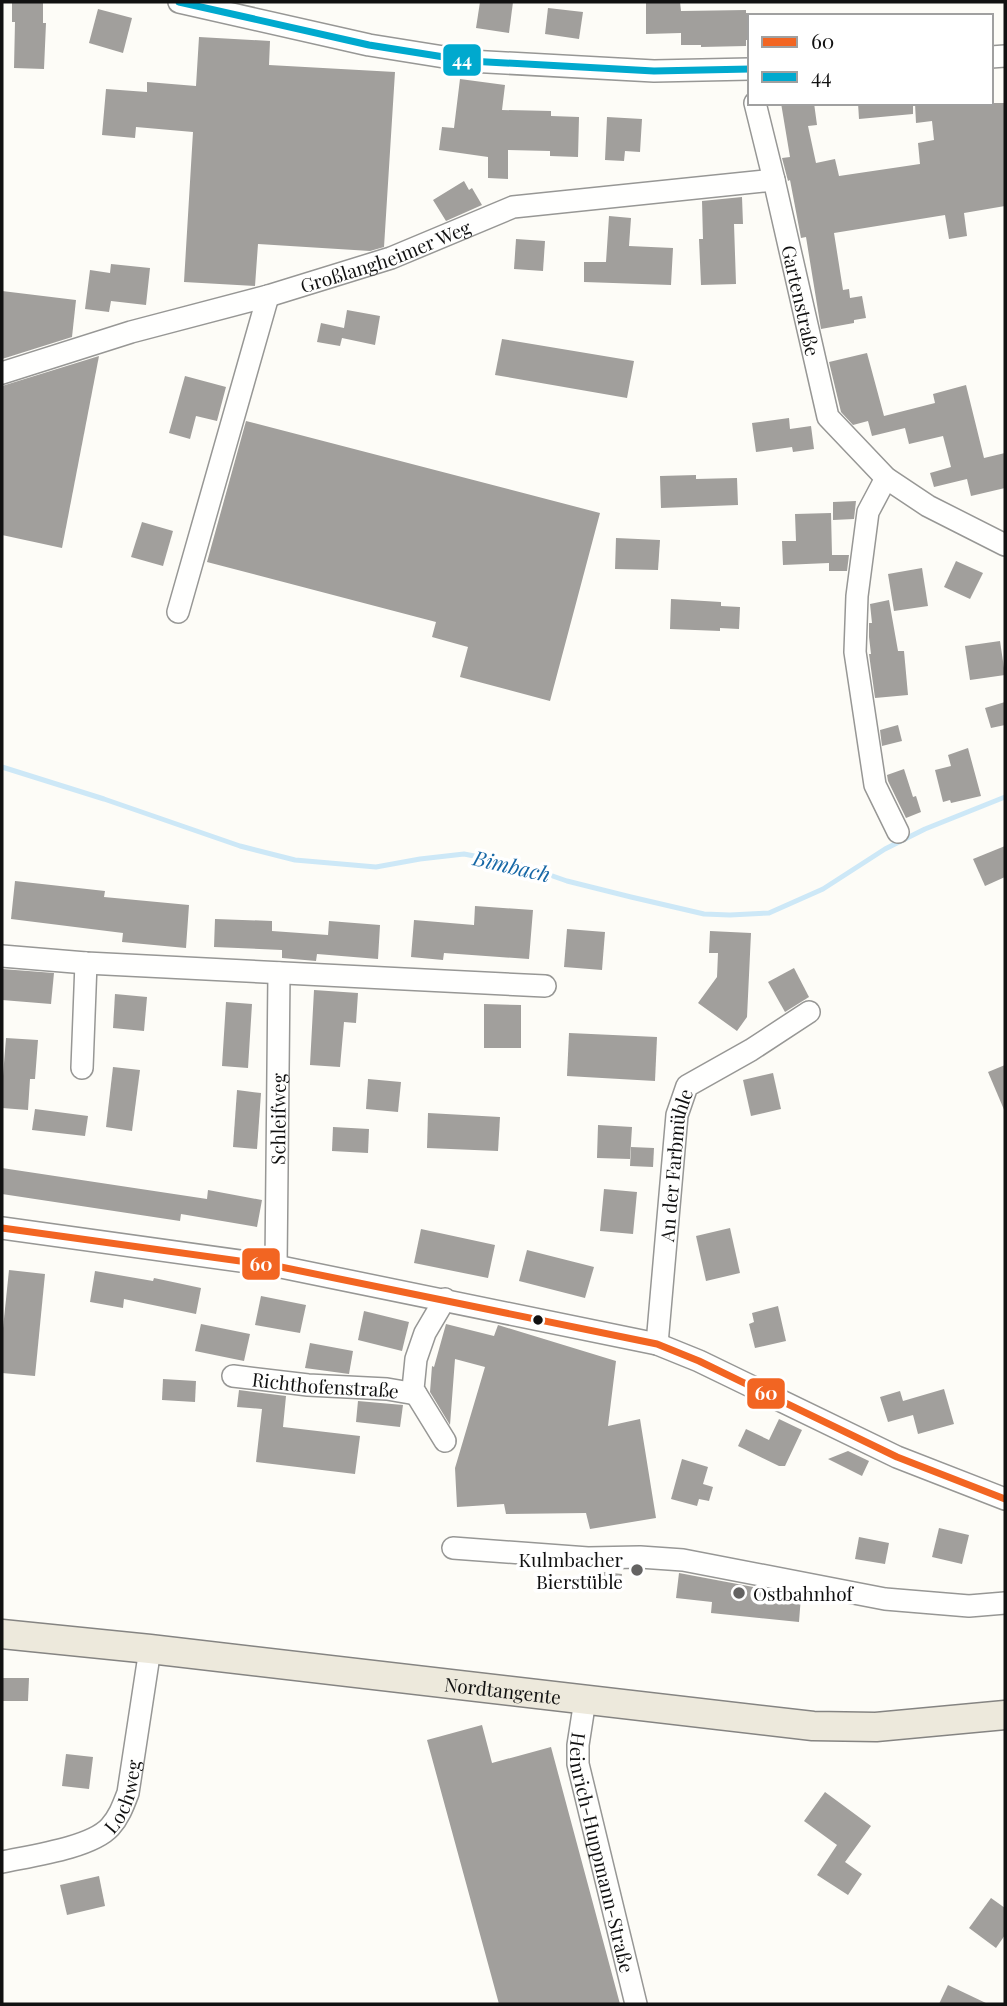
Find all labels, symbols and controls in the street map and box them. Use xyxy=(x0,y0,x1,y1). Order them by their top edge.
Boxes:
legend xyxy=(748,14,993,105)
text: 60 xyxy=(811,26,834,54)
line badge: 44 xyxy=(442,43,482,77)
text: 44 xyxy=(452,46,472,72)
text: 44 xyxy=(811,61,832,89)
street label: Großlangheimer Weg xyxy=(297,213,475,298)
street label: Gartenstraße xyxy=(776,243,827,358)
water label: Bimbach xyxy=(470,842,553,887)
street label: Schleifweg xyxy=(264,1073,291,1165)
street label: An der Farbmühle xyxy=(653,1085,698,1244)
line badge: 60 xyxy=(241,1247,281,1281)
text: 60 xyxy=(250,1250,272,1276)
unlabelled marker xyxy=(531,1313,545,1327)
street label: Richthofenstraße xyxy=(251,1365,401,1404)
line badge: 60 xyxy=(746,1377,786,1410)
text: 60 xyxy=(755,1379,777,1405)
place label: Kulmbacher Bierstüble xyxy=(519,1546,624,1594)
marker: Kulmbacher Bierstüble xyxy=(629,1562,645,1578)
place label: Ostbahnhof xyxy=(753,1580,855,1606)
marker: Ostbahnhof xyxy=(731,1585,747,1601)
street label: Nordtangente xyxy=(443,1670,563,1710)
street label: Heinrich-Huppmann-Straße xyxy=(565,1731,641,1975)
street label: Lochweg xyxy=(98,1758,146,1838)

